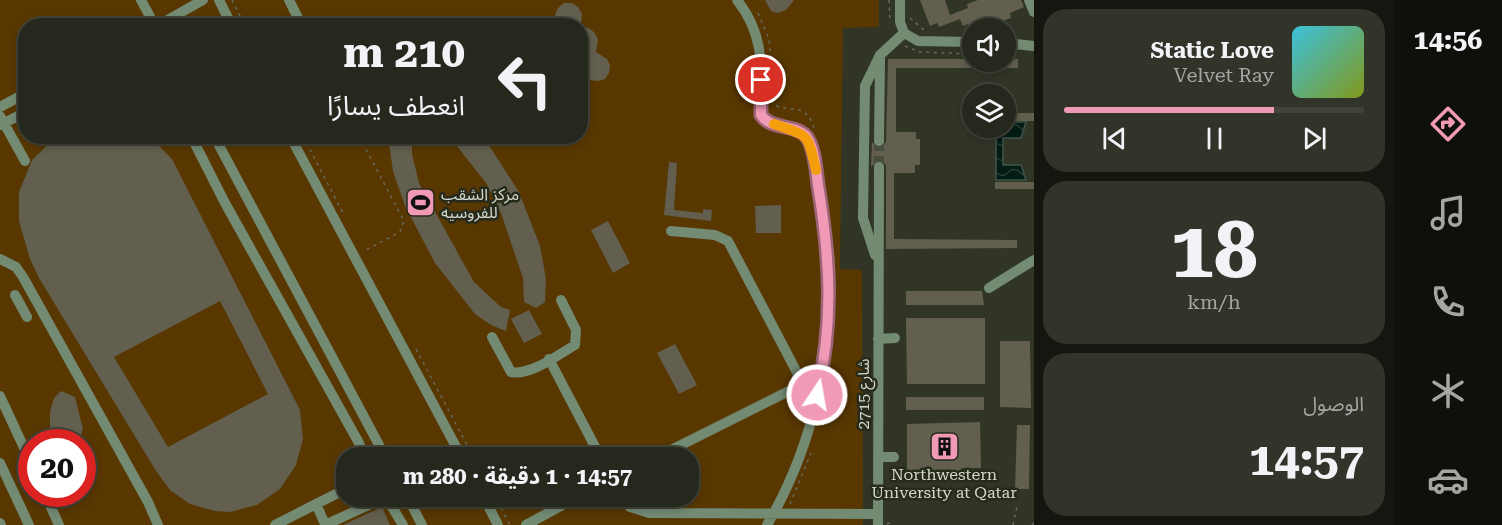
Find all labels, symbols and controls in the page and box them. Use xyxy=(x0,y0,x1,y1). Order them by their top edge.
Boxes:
map controls xyxy=(962,18,1016,138)
button: sound xyxy=(962,18,1016,72)
text: 14:56 xyxy=(1414,24,1482,56)
text: 210 m xyxy=(343,28,465,77)
text: Static Love xyxy=(1150,38,1274,63)
icon: left xyxy=(486,42,564,120)
pin xyxy=(735,54,786,105)
icon: arrive xyxy=(744,63,777,96)
text: Velvet Ray xyxy=(1174,63,1274,87)
button: layers xyxy=(962,84,1016,138)
text: انعطف يسارًا xyxy=(327,90,465,122)
icon: directions xyxy=(1427,103,1469,145)
icon: previous xyxy=(1098,122,1131,155)
icon: pause xyxy=(1198,122,1231,155)
icon: next xyxy=(1298,122,1331,155)
place label: مركز الشقب للفروسيه xyxy=(441,185,519,222)
sports icon: مركز الشقب للفروسيه xyxy=(404,187,436,219)
icon: music xyxy=(1427,192,1469,234)
text: 18 xyxy=(1170,205,1258,296)
icon: phone xyxy=(1427,281,1469,323)
text: km/h xyxy=(1187,290,1241,314)
street label: شارع 2715 xyxy=(854,358,876,430)
position arrow xyxy=(785,363,849,427)
icon: climate xyxy=(1427,370,1469,412)
text: الوصول xyxy=(1303,392,1364,416)
speed limit sign: 20 xyxy=(18,429,96,507)
building icon: Northwestern University at Qatar xyxy=(928,430,960,462)
text: 14:57 xyxy=(1249,433,1364,486)
icon: car xyxy=(1427,459,1469,501)
text: 14:57 · 1 دقيقة · 280 m xyxy=(403,464,632,489)
place label: Northwestern University at Qatar xyxy=(871,465,1017,502)

